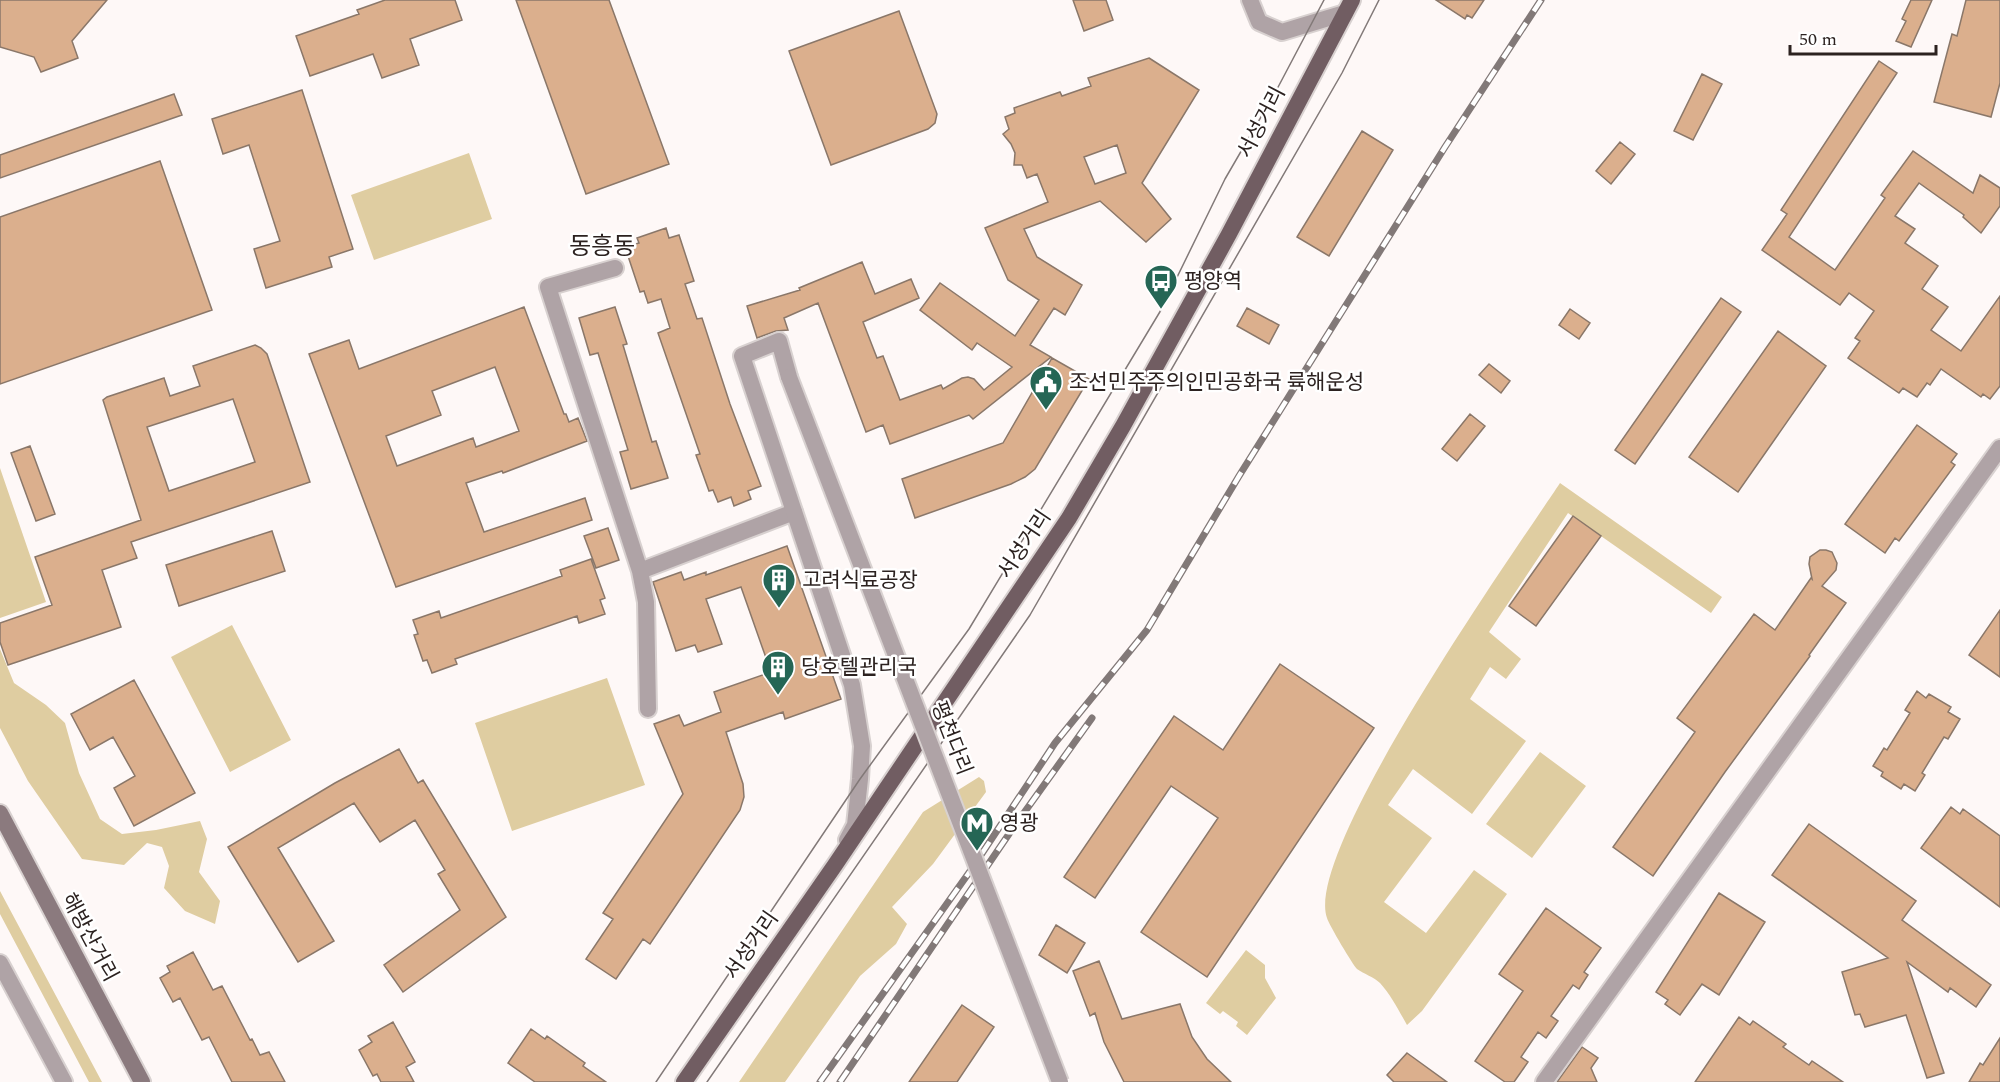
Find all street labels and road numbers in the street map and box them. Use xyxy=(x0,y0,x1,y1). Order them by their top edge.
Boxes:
street label: 서성거리 xyxy=(1230,81,1294,164)
street label: 서성거리 xyxy=(990,504,1060,586)
street label: 평천다리 xyxy=(922,697,980,780)
street label: 해방산거리 xyxy=(52,887,126,988)
street label: 서성거리 xyxy=(717,905,787,986)

